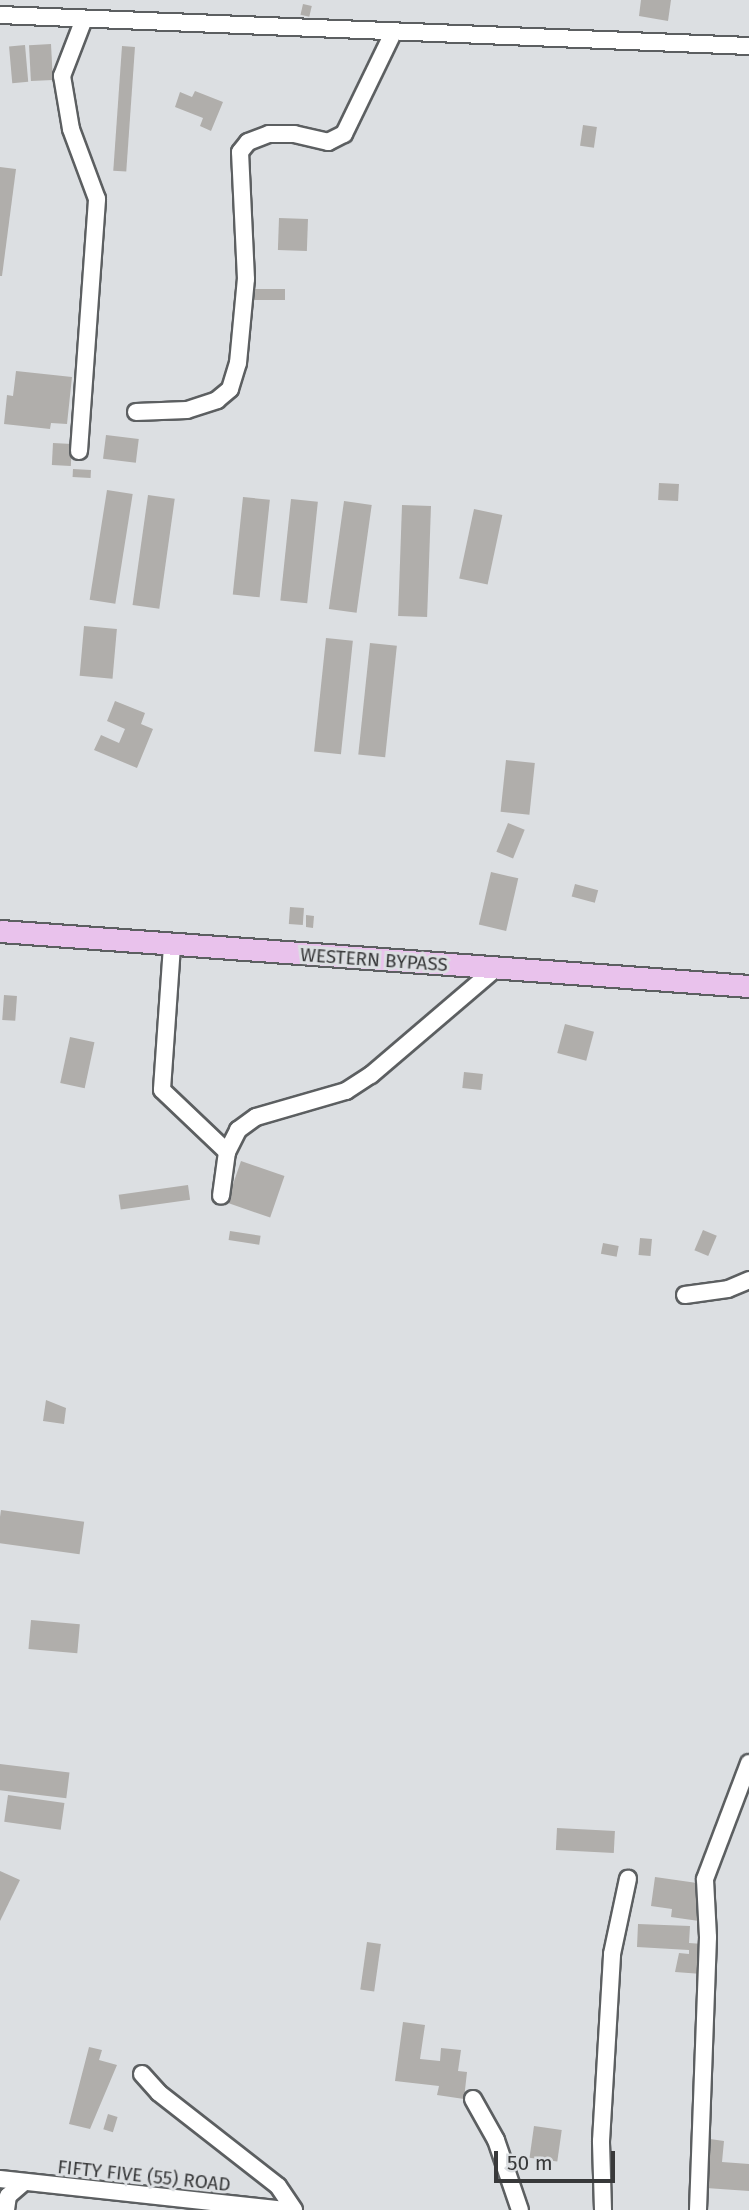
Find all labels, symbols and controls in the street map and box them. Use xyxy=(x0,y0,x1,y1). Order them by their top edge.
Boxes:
street label: WESTERN BYPASS xyxy=(299,943,449,977)
scale bar xyxy=(497,2136,618,2180)
text: 50 m xyxy=(507,2150,553,2176)
street label: FIFTY FIVE (55) ROAD xyxy=(56,2156,232,2196)

